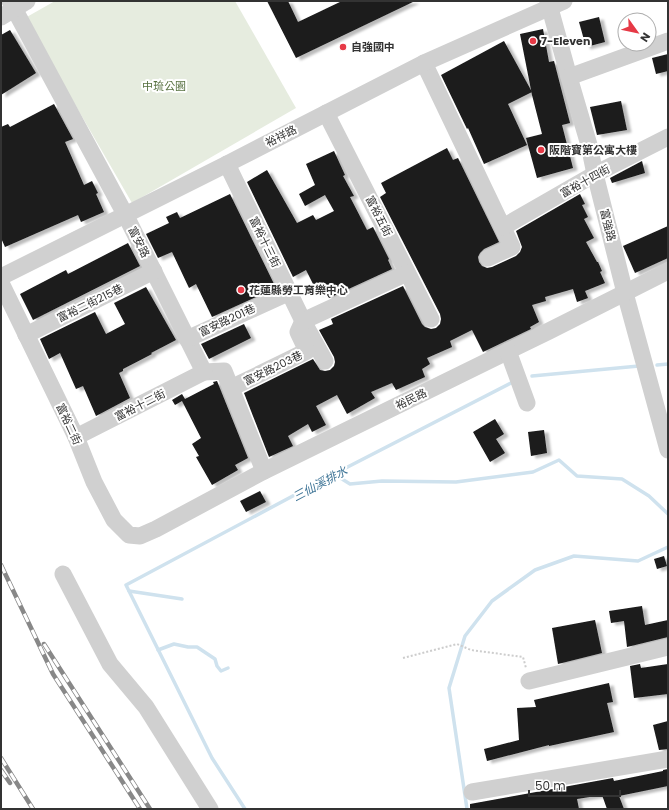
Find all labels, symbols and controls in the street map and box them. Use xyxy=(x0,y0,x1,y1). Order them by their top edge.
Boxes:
north arrow xyxy=(617,12,657,52)
text: N xyxy=(636,30,654,45)
place label: 7-Eleven xyxy=(541,33,590,49)
marker: 7-Eleven xyxy=(528,36,538,46)
place label: 自強國中 xyxy=(351,39,395,55)
marker: 自強國中 xyxy=(338,42,348,52)
park label: 中琉公園 xyxy=(142,78,186,94)
street label: 裕祥路 xyxy=(263,121,299,151)
place label: 阪階寶第公寓大樓 xyxy=(549,142,637,158)
marker: 阪階寶第公寓大樓 xyxy=(536,145,546,155)
street label: 富裕十四街 xyxy=(557,161,613,201)
street label: 富裕五街 xyxy=(362,193,396,239)
street label: 富強路 xyxy=(596,207,620,243)
street label: 富裕十三街 xyxy=(246,214,284,270)
street label: 富安路 xyxy=(124,224,154,260)
street label: 富裕二街215巷 xyxy=(54,280,126,326)
place label: 花蓮縣勞工育樂中心 xyxy=(249,282,348,298)
marker: 花蓮縣勞工育樂中心 xyxy=(236,285,246,295)
street label: 富安路201巷 xyxy=(196,300,258,340)
street label: 富安路203巷 xyxy=(241,347,305,389)
street label: 富裕十二街 xyxy=(112,385,168,425)
street label: 裕民路 xyxy=(393,385,429,413)
street label: 富裕二街 xyxy=(52,401,86,447)
water label: 三仙溪排水 xyxy=(289,462,351,505)
scale bar xyxy=(529,772,620,798)
text: 50 m xyxy=(535,777,566,794)

